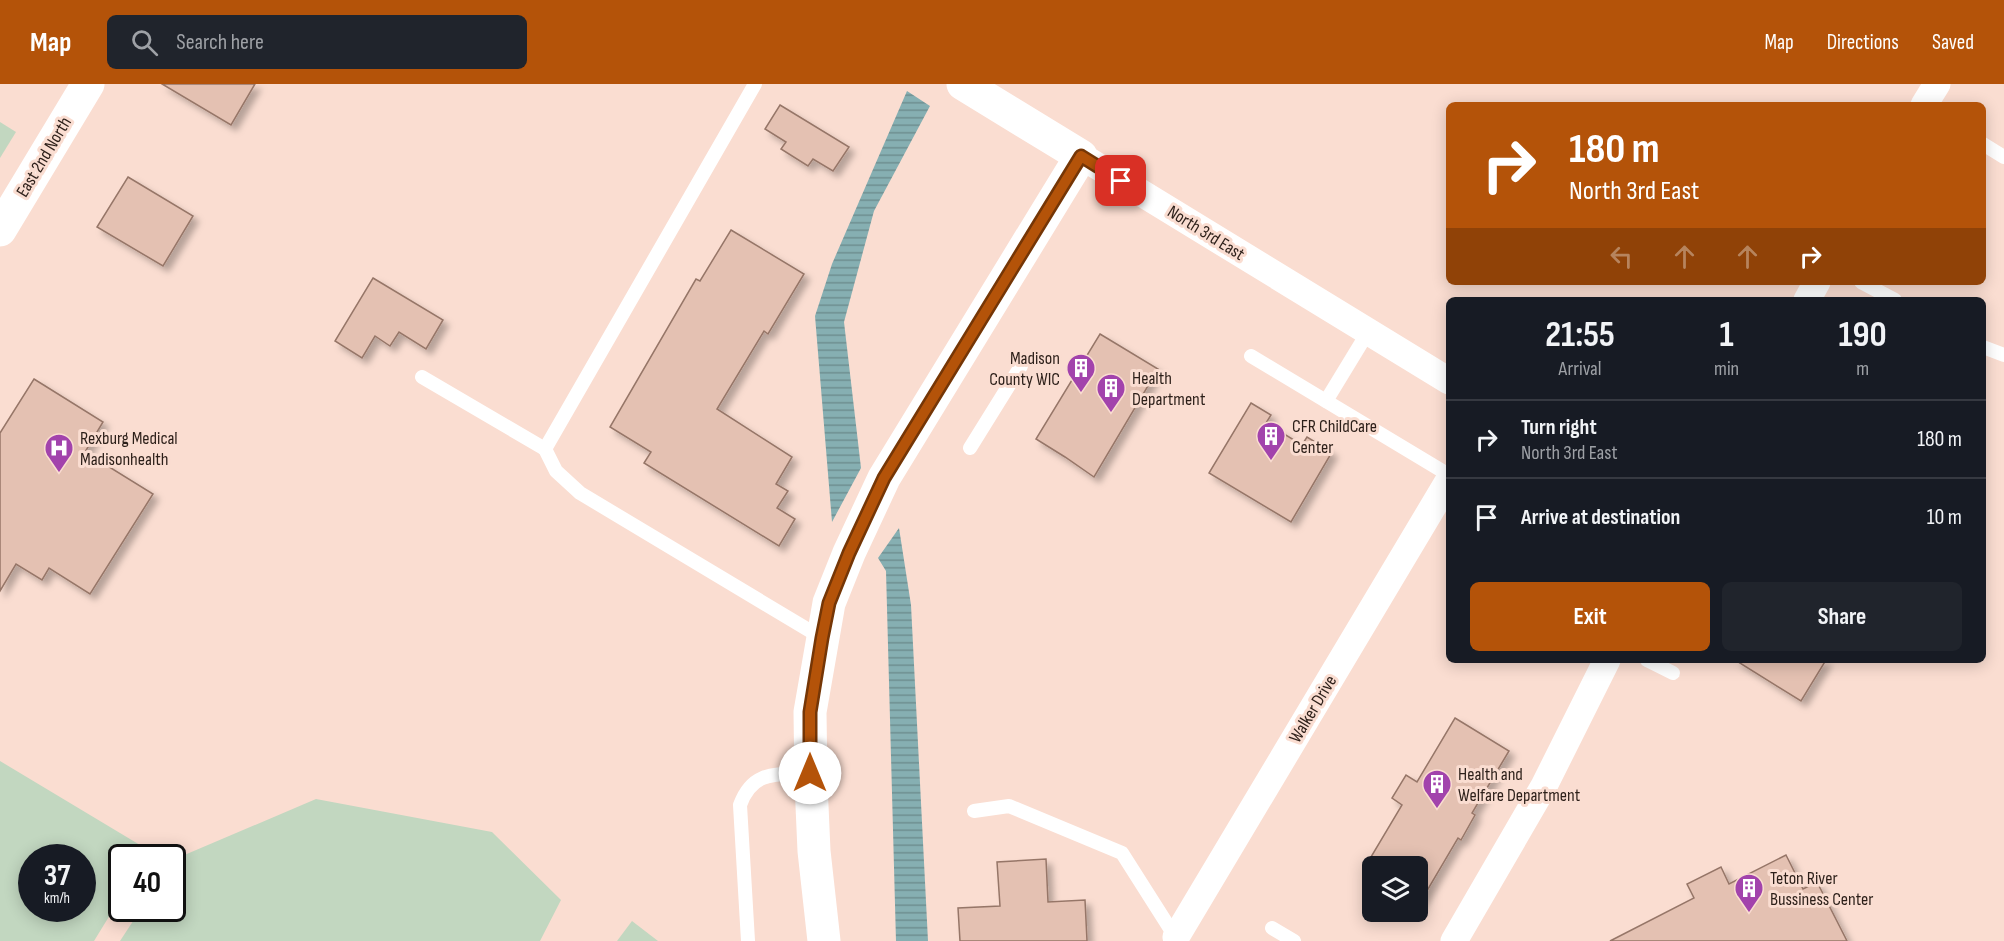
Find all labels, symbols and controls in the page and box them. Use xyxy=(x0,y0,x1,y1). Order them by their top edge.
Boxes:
search box xyxy=(107,15,527,69)
text: Map xyxy=(30,26,71,59)
icon: search xyxy=(128,26,161,59)
text: Search here xyxy=(176,29,264,56)
text: Map xyxy=(1764,30,1794,55)
text: Directions xyxy=(1827,30,1899,55)
text: Saved xyxy=(1932,30,1974,55)
street label: East 2nd North xyxy=(12,113,76,201)
text: 180 m xyxy=(1569,124,1660,175)
icon: right xyxy=(1470,126,1548,204)
pin xyxy=(1095,155,1146,206)
icon: arrive xyxy=(1104,164,1137,197)
text: North 3rd East xyxy=(1569,175,1699,207)
street label: North 3rd East xyxy=(1164,201,1249,265)
icon: left xyxy=(1605,240,1638,273)
icon: ahead xyxy=(1668,240,1701,273)
icon: ahead xyxy=(1731,240,1764,273)
icon: right xyxy=(1794,240,1827,273)
text: 21:55 xyxy=(1545,314,1615,357)
text: 1 xyxy=(1720,314,1734,357)
text: 190 xyxy=(1838,314,1887,357)
place label: Madison County WIC xyxy=(989,348,1060,390)
building icon: Madison County WIC xyxy=(1065,352,1097,394)
text: Arrival xyxy=(1559,357,1602,381)
text: min xyxy=(1714,357,1739,381)
text: m xyxy=(1856,357,1869,381)
place label: Health Department xyxy=(1132,368,1206,410)
building icon: Health Department xyxy=(1095,372,1127,414)
text: Turn right xyxy=(1521,414,1597,441)
place label: CFR ChildCare Center xyxy=(1292,416,1377,458)
building icon: CFR ChildCare Center xyxy=(1255,420,1287,462)
icon: right xyxy=(1470,423,1503,456)
text: 180 m xyxy=(1917,426,1962,453)
place label: Rexburg Medical Madisonhealth xyxy=(80,428,178,470)
hospital icon: Rexburg Medical Madisonhealth xyxy=(43,432,75,474)
text: North 3rd East xyxy=(1521,441,1618,465)
icon: arrive xyxy=(1470,501,1503,534)
text: Arrive at destination xyxy=(1521,504,1680,531)
text: 10 m xyxy=(1927,504,1962,531)
button: Exit xyxy=(1470,582,1710,651)
button: Share xyxy=(1722,582,1962,651)
street label: Walker Drive xyxy=(1285,672,1341,746)
position arrow xyxy=(778,741,842,805)
place label: Health and Welfare Department xyxy=(1458,764,1581,806)
building icon: Health and Welfare Department xyxy=(1421,768,1453,810)
speed limit sign: 40 xyxy=(108,844,186,922)
map controls xyxy=(1362,856,1428,922)
button: layers xyxy=(1362,856,1428,922)
text: 37 xyxy=(44,858,70,894)
place label: Teton River Bussiness Center xyxy=(1770,868,1874,910)
building icon: Teton River Bussiness Center xyxy=(1733,872,1765,914)
text: km/h xyxy=(44,889,70,908)

